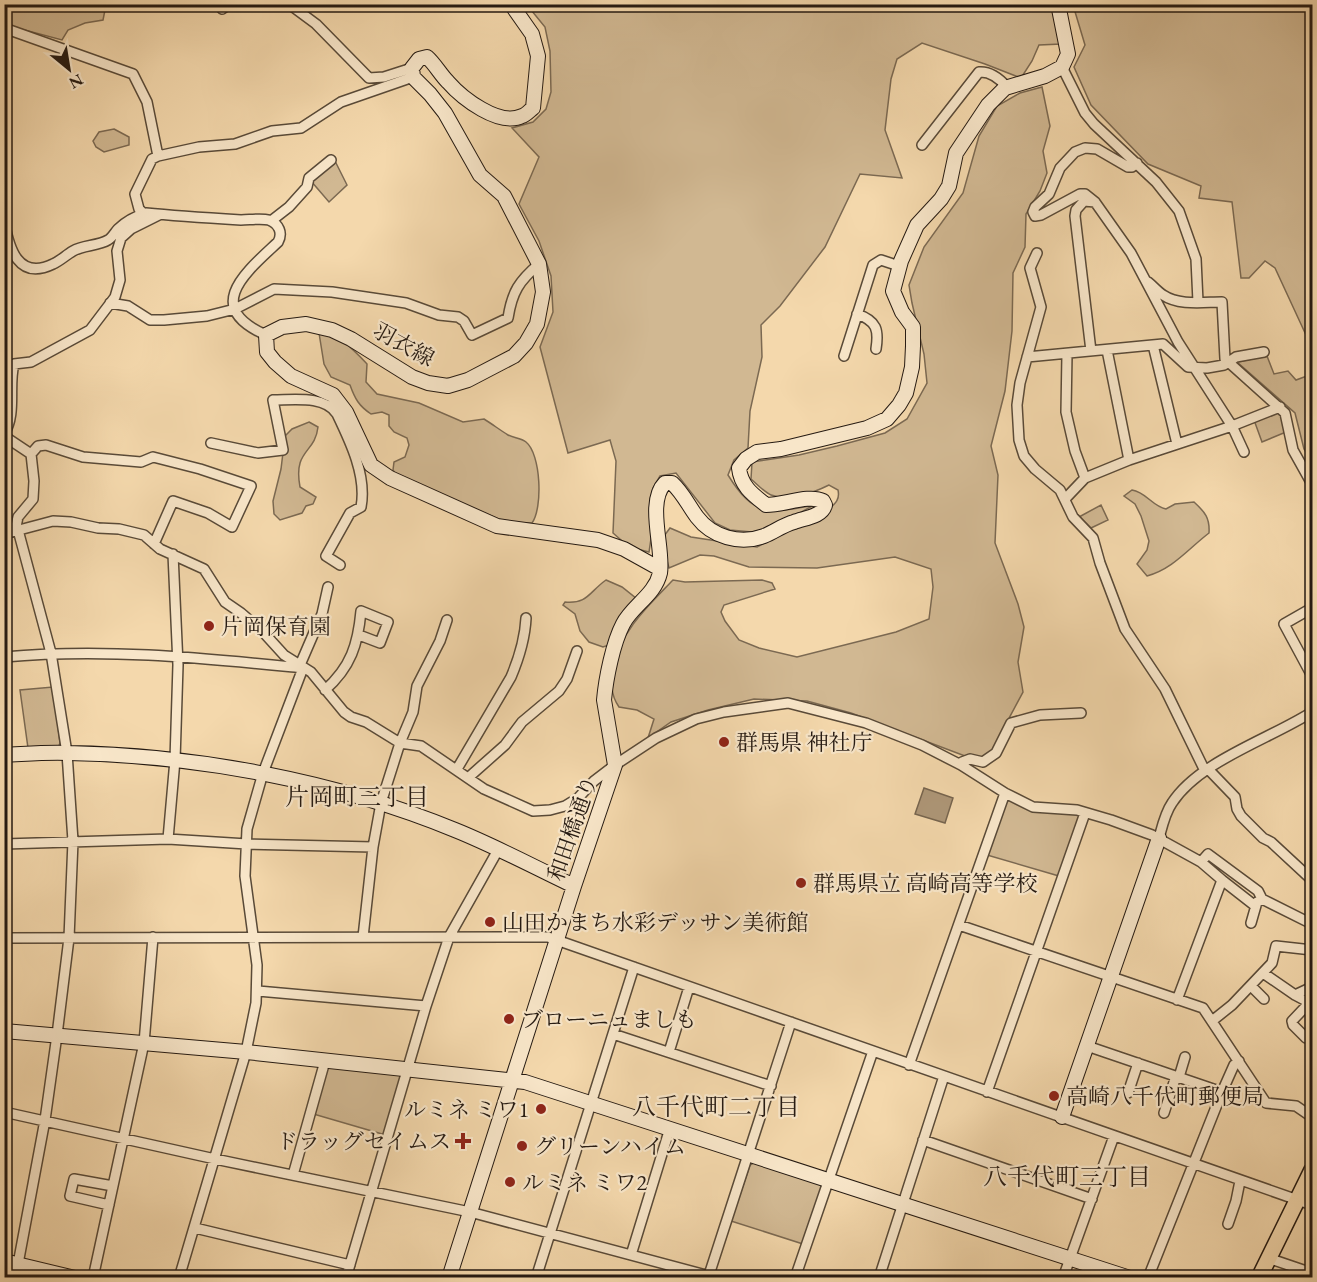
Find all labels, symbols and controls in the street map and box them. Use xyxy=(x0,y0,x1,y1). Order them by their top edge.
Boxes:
north arrow xyxy=(39,39,99,99)
text: N xyxy=(65,69,87,94)
street label: 羽衣線 xyxy=(368,316,440,373)
place label: 片岡保育園 xyxy=(221,612,331,641)
marker: 片岡保育園 xyxy=(202,619,216,633)
place label: 群馬県 神社庁 xyxy=(736,728,872,757)
marker: 群馬県 神社庁 xyxy=(717,735,731,749)
street label: 和田橋通り xyxy=(541,771,604,885)
district label: 片岡町三丁目 xyxy=(285,781,429,812)
place label: 群馬県立 高崎高等学校 xyxy=(813,869,1037,898)
marker: 群馬県立 高崎高等学校 xyxy=(794,876,808,890)
place label: 山田かまち水彩デッサン美術館 xyxy=(502,908,808,937)
marker: 山田かまち水彩デッサン美術館 xyxy=(483,915,497,929)
place label: ブローニュましも xyxy=(521,1005,697,1034)
marker: ブローニュましも xyxy=(502,1012,516,1026)
place label: 高崎八千代町郵便局 xyxy=(1066,1082,1264,1111)
marker: 高崎八千代町郵便局 xyxy=(1047,1089,1061,1103)
district label: 八千代町二丁目 xyxy=(632,1091,800,1122)
place label: ルミネ ミワ1 xyxy=(404,1095,529,1124)
marker: ルミネ ミワ1 xyxy=(534,1102,548,1116)
place label: ドラッグセイムス xyxy=(276,1127,451,1156)
place label: グリーンハイム xyxy=(534,1132,686,1161)
marker: ドラッグセイムス xyxy=(456,1134,470,1148)
marker: グリーンハイム xyxy=(515,1139,529,1153)
district label: 八千代町三丁目 xyxy=(983,1161,1151,1192)
place label: ルミネ ミワ2 xyxy=(522,1168,647,1197)
marker: ルミネ ミワ2 xyxy=(503,1175,517,1189)

